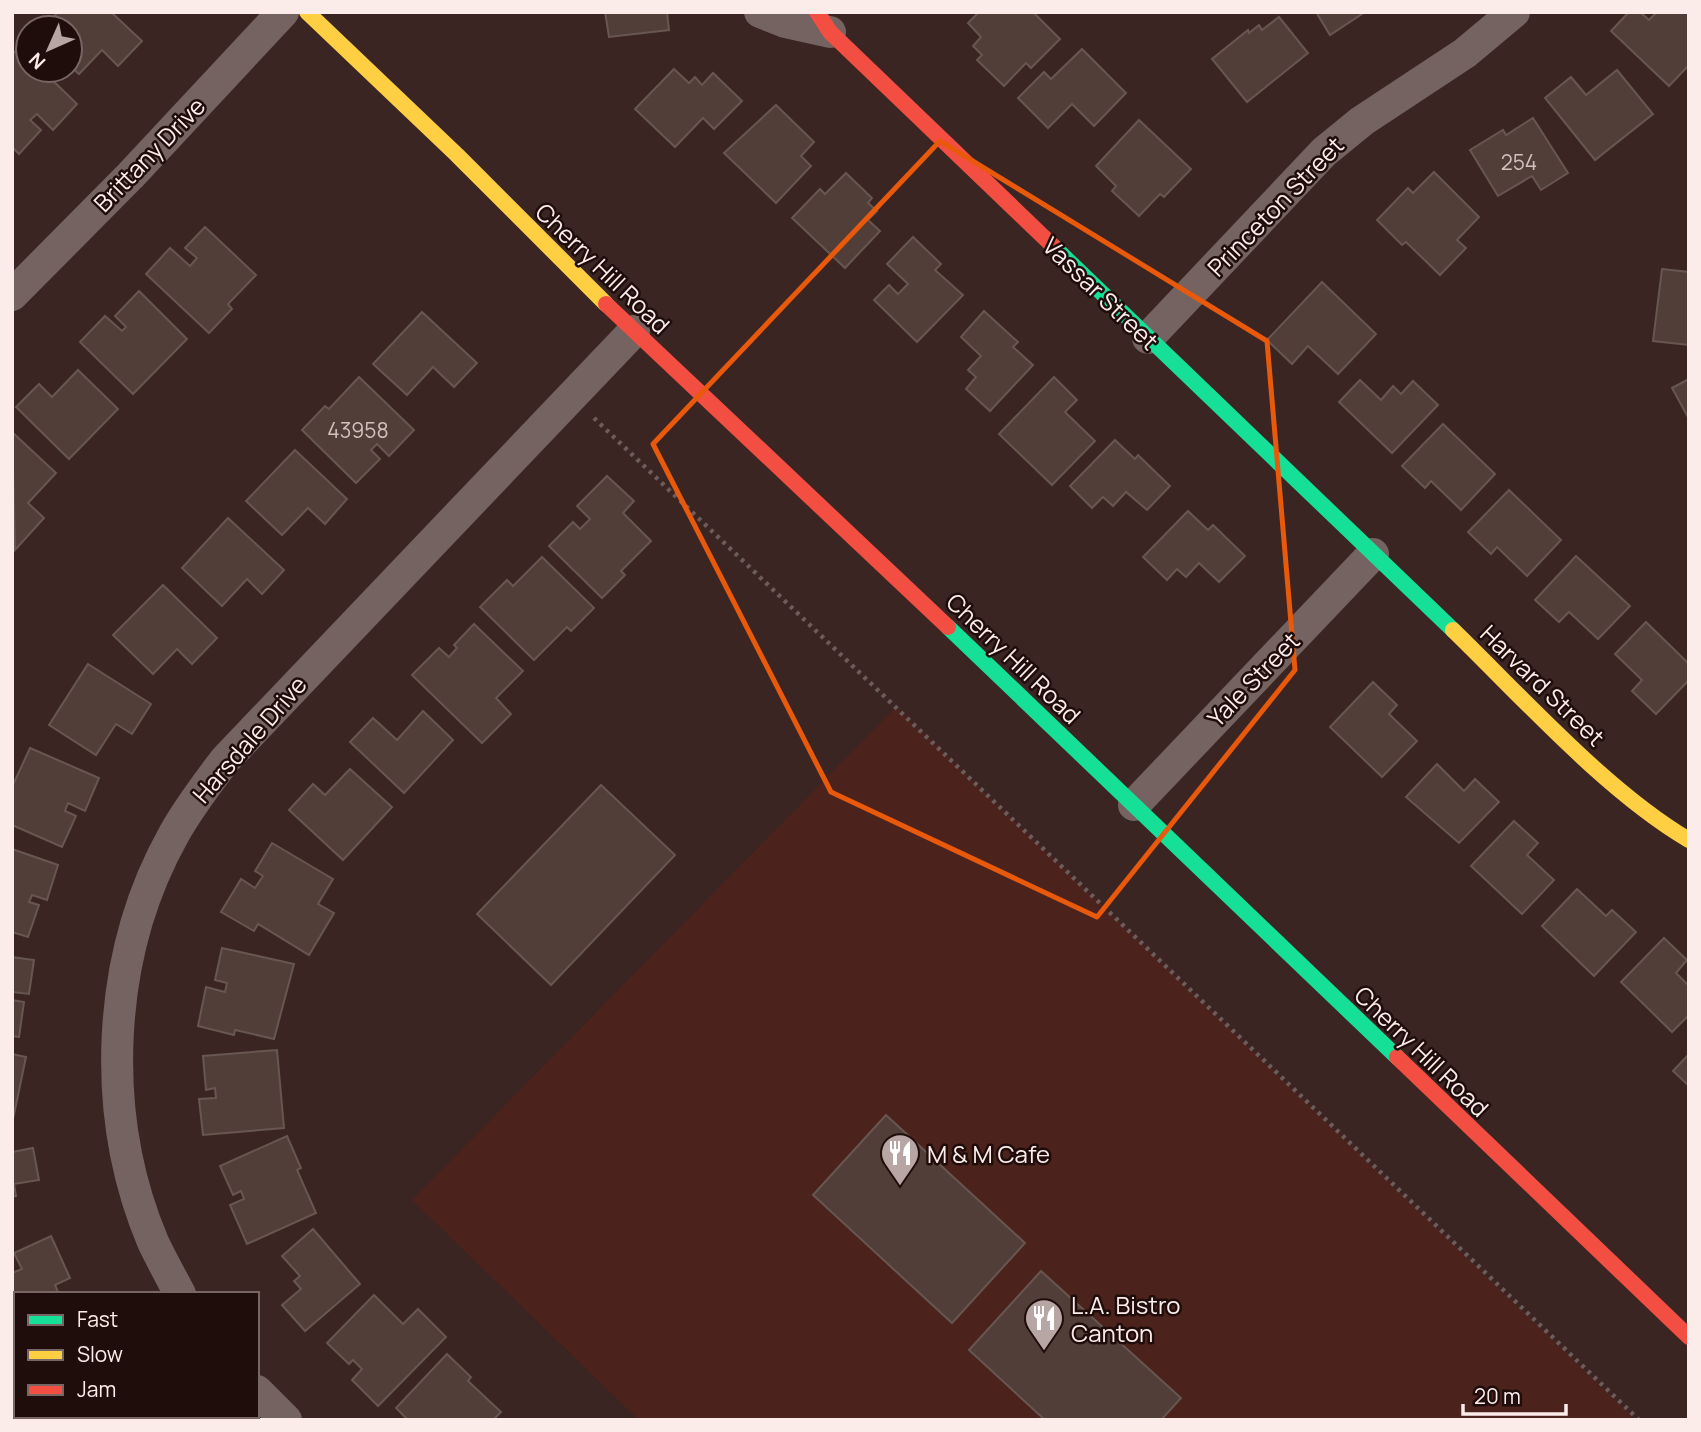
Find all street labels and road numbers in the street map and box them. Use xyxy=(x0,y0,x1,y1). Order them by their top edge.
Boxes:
street label: Brittany Drive xyxy=(86,90,212,218)
street label: Princeton Street xyxy=(1200,129,1350,283)
street label: Cherry Hill Road xyxy=(529,195,677,341)
street label: Vassar Street xyxy=(1036,229,1166,357)
street label: Cherry Hill Road xyxy=(940,585,1088,731)
street label: Harvard Street xyxy=(1474,617,1612,753)
street label: Yale Street xyxy=(1200,624,1306,734)
street label: Harsdale Drive xyxy=(185,668,313,810)
street label: Cherry Hill Road xyxy=(1348,978,1496,1124)

